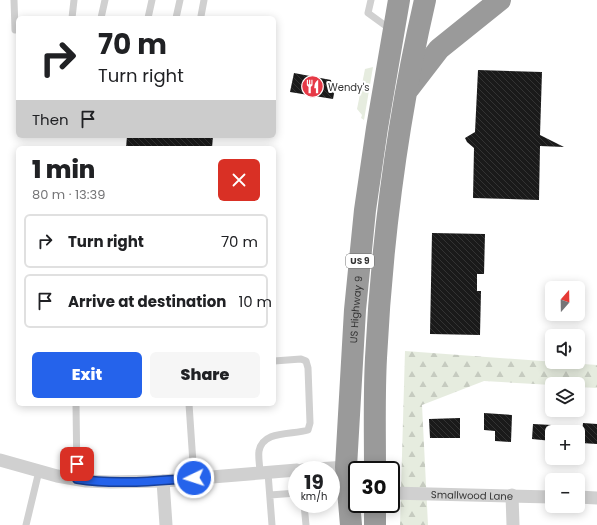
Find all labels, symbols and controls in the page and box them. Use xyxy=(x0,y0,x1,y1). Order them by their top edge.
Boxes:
text: 70 m xyxy=(98,25,167,64)
icon: right xyxy=(32,32,84,84)
text: Turn right xyxy=(98,63,184,88)
restaurant icon: Wendy's xyxy=(300,74,326,100)
place label: Wendy's xyxy=(328,80,370,95)
icon: arrive xyxy=(77,108,99,130)
text: Then xyxy=(32,109,69,130)
text: 1 min xyxy=(32,153,95,186)
button: close xyxy=(218,159,260,201)
text: 80 m · 13:39 xyxy=(32,185,105,204)
icon: right xyxy=(34,230,56,252)
text: Turn right xyxy=(68,231,144,252)
text: 70 m xyxy=(221,231,258,252)
road number: US 9 xyxy=(346,254,374,268)
street label: US Highway 9 xyxy=(346,275,366,344)
north arrow xyxy=(545,281,585,321)
map controls xyxy=(545,281,585,513)
icon: arrive xyxy=(34,290,56,312)
text: Arrive at destination xyxy=(68,291,226,312)
text: 10 m xyxy=(238,291,272,312)
button: sound xyxy=(545,329,585,369)
button: Exit xyxy=(32,352,142,398)
button: Share xyxy=(150,352,260,398)
button: layers xyxy=(545,377,585,417)
button: + xyxy=(545,425,585,465)
pin xyxy=(60,447,94,481)
icon: arrive xyxy=(66,453,88,475)
position arrow xyxy=(173,457,215,499)
speed limit sign: 30 xyxy=(348,461,400,513)
text: 19 xyxy=(304,468,324,496)
button: − xyxy=(545,473,585,513)
street label: Smallwood Lane xyxy=(431,487,513,504)
text: km/h xyxy=(301,489,327,504)

